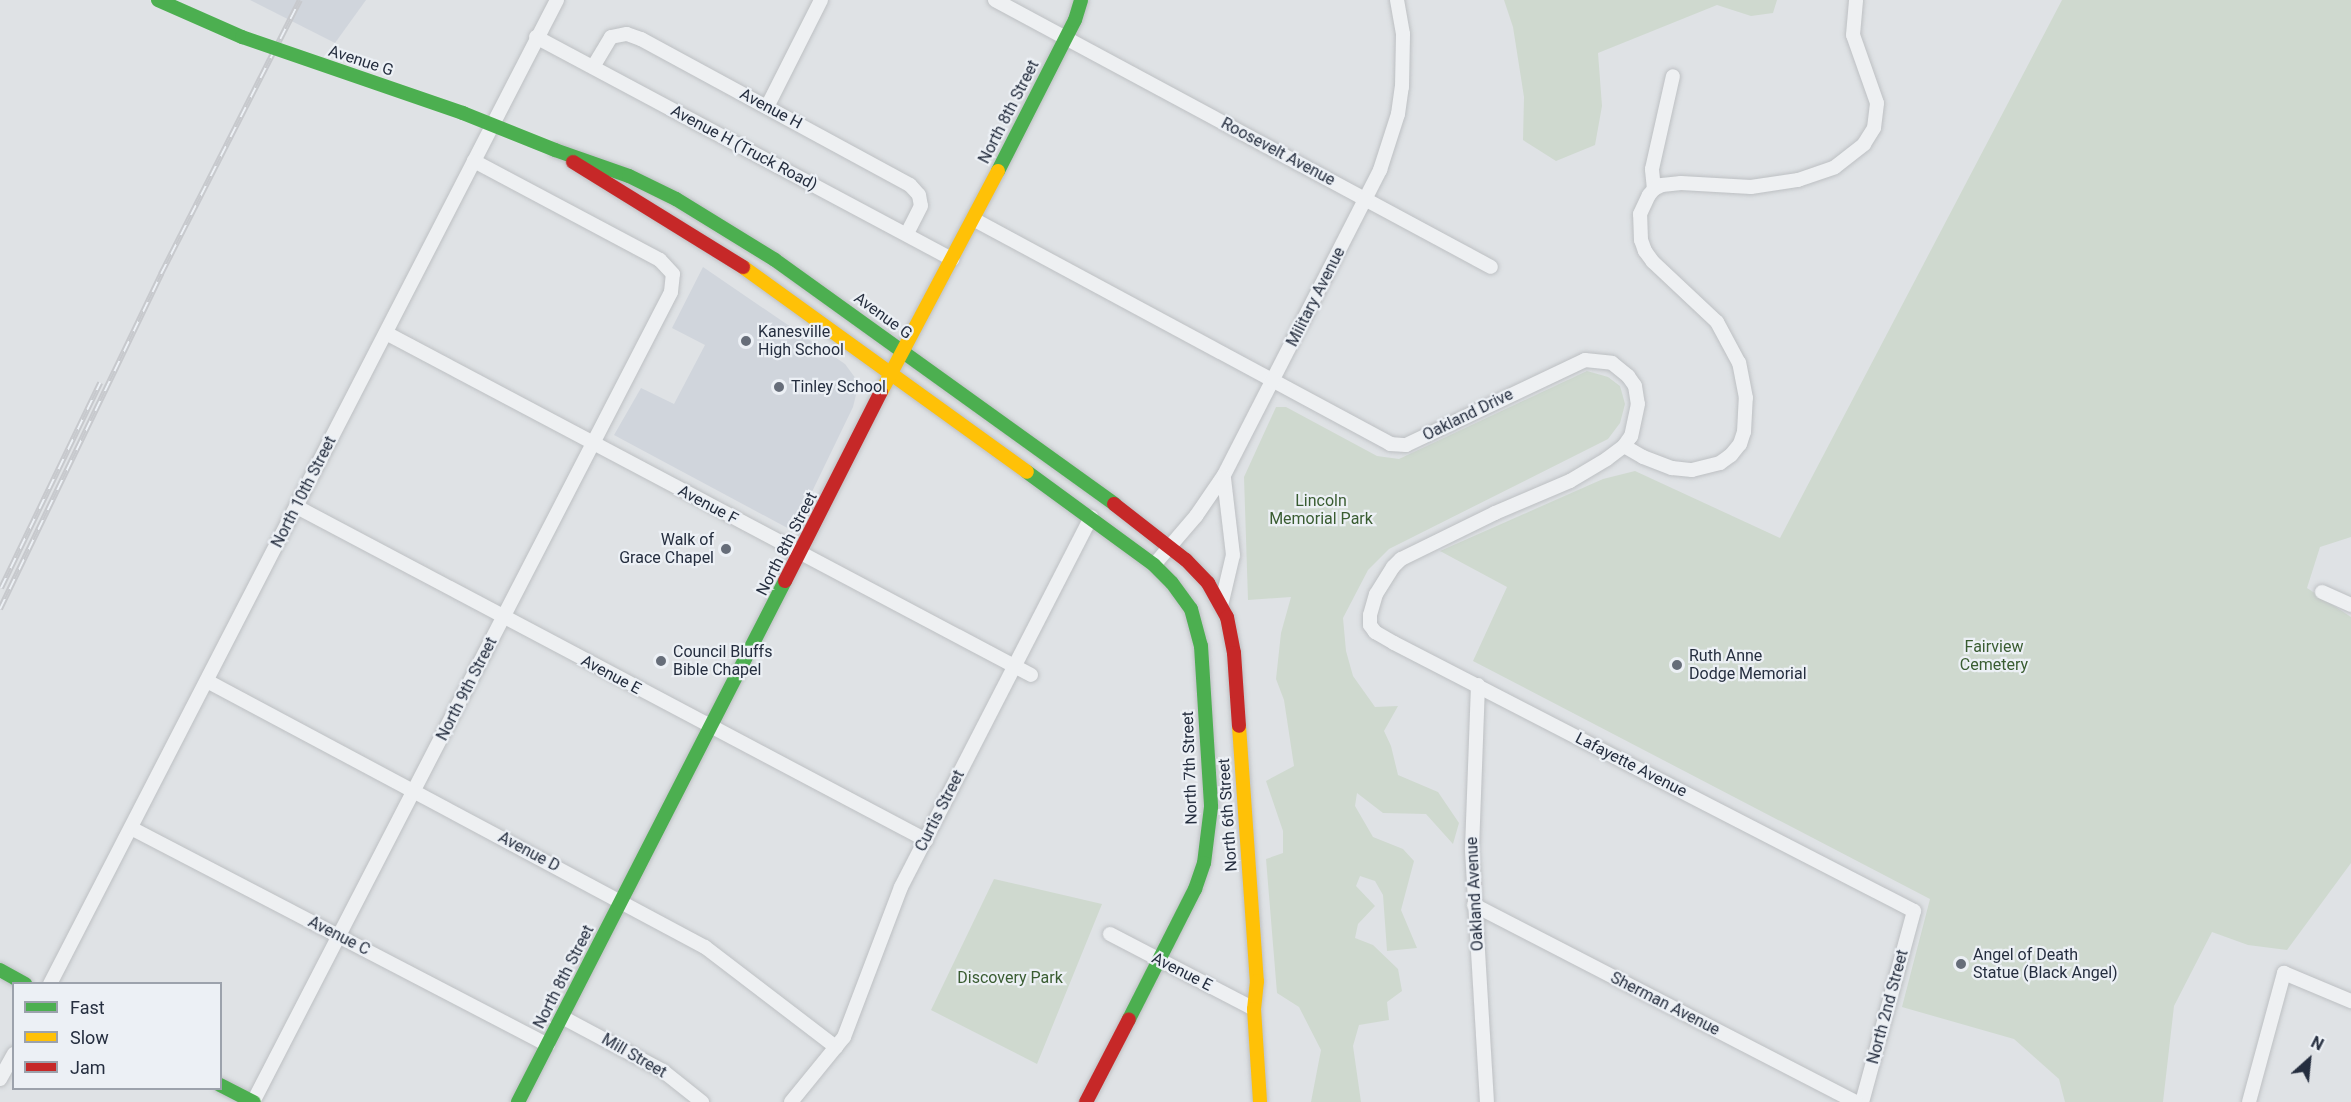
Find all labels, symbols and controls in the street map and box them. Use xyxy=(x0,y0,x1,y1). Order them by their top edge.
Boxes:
street label: Avenue G xyxy=(326,41,396,81)
street label: North 8th Street xyxy=(975,57,1043,167)
street label: Avenue H xyxy=(737,85,805,133)
street label: Avenue H (Truck Road) xyxy=(667,101,821,195)
street label: Roosevelt Avenue xyxy=(1218,114,1338,190)
street label: Military Avenue xyxy=(1283,244,1349,350)
street label: Avenue G xyxy=(850,288,916,344)
place label: Kanesville High School xyxy=(758,322,844,360)
marker: Kanesville High School xyxy=(739,334,753,348)
place label: Tinley School xyxy=(791,377,886,397)
marker: Tinley School xyxy=(772,380,786,394)
street label: Oakland Drive xyxy=(1420,385,1516,445)
street label: North 10th Street xyxy=(268,433,340,551)
street label: Avenue F xyxy=(675,481,741,529)
street label: North 8th Street xyxy=(753,489,821,599)
park label: Lincoln Memorial Park xyxy=(1269,491,1373,529)
place label: Walk of Grace Chapel xyxy=(619,530,714,568)
marker: Walk of Grace Chapel xyxy=(719,542,733,556)
street label: North 9th Street xyxy=(433,634,501,744)
park label: Fairview Cemetery xyxy=(1960,637,2028,675)
place label: Council Bluffs Bible Chapel xyxy=(673,642,772,680)
place label: Ruth Anne Dodge Memorial xyxy=(1689,646,1807,684)
street label: Avenue E xyxy=(578,651,644,699)
marker: Council Bluffs Bible Chapel xyxy=(654,654,668,668)
marker: Ruth Anne Dodge Memorial xyxy=(1670,658,1684,672)
street label: North 7th Street xyxy=(1178,711,1202,825)
street label: Lafayette Avenue xyxy=(1572,729,1690,801)
street label: North 6th Street xyxy=(1214,758,1242,872)
street label: Curtis Street xyxy=(911,767,969,855)
street label: Avenue D xyxy=(495,828,563,876)
street label: Oakland Avenue xyxy=(1462,836,1488,952)
street label: Avenue C xyxy=(305,912,373,960)
street label: North 8th Street xyxy=(530,922,598,1032)
place label: Angel of Death Statue (Black Angel) xyxy=(1973,945,2118,983)
street label: North 2nd Street xyxy=(1864,948,1912,1066)
street label: Avenue E xyxy=(1149,949,1215,995)
marker: Angel of Death Statue (Black Angel) xyxy=(1954,957,1968,971)
park label: Discovery Park xyxy=(957,968,1063,988)
street label: Sherman Avenue xyxy=(1607,968,1723,1040)
legend xyxy=(12,982,222,1090)
text: Fast xyxy=(70,997,105,1018)
text: Slow xyxy=(70,1027,109,1048)
street label: Mill Street xyxy=(598,1030,670,1082)
north arrow xyxy=(2279,1030,2339,1090)
text: N xyxy=(2308,1032,2327,1055)
text: Jam xyxy=(70,1057,106,1078)

